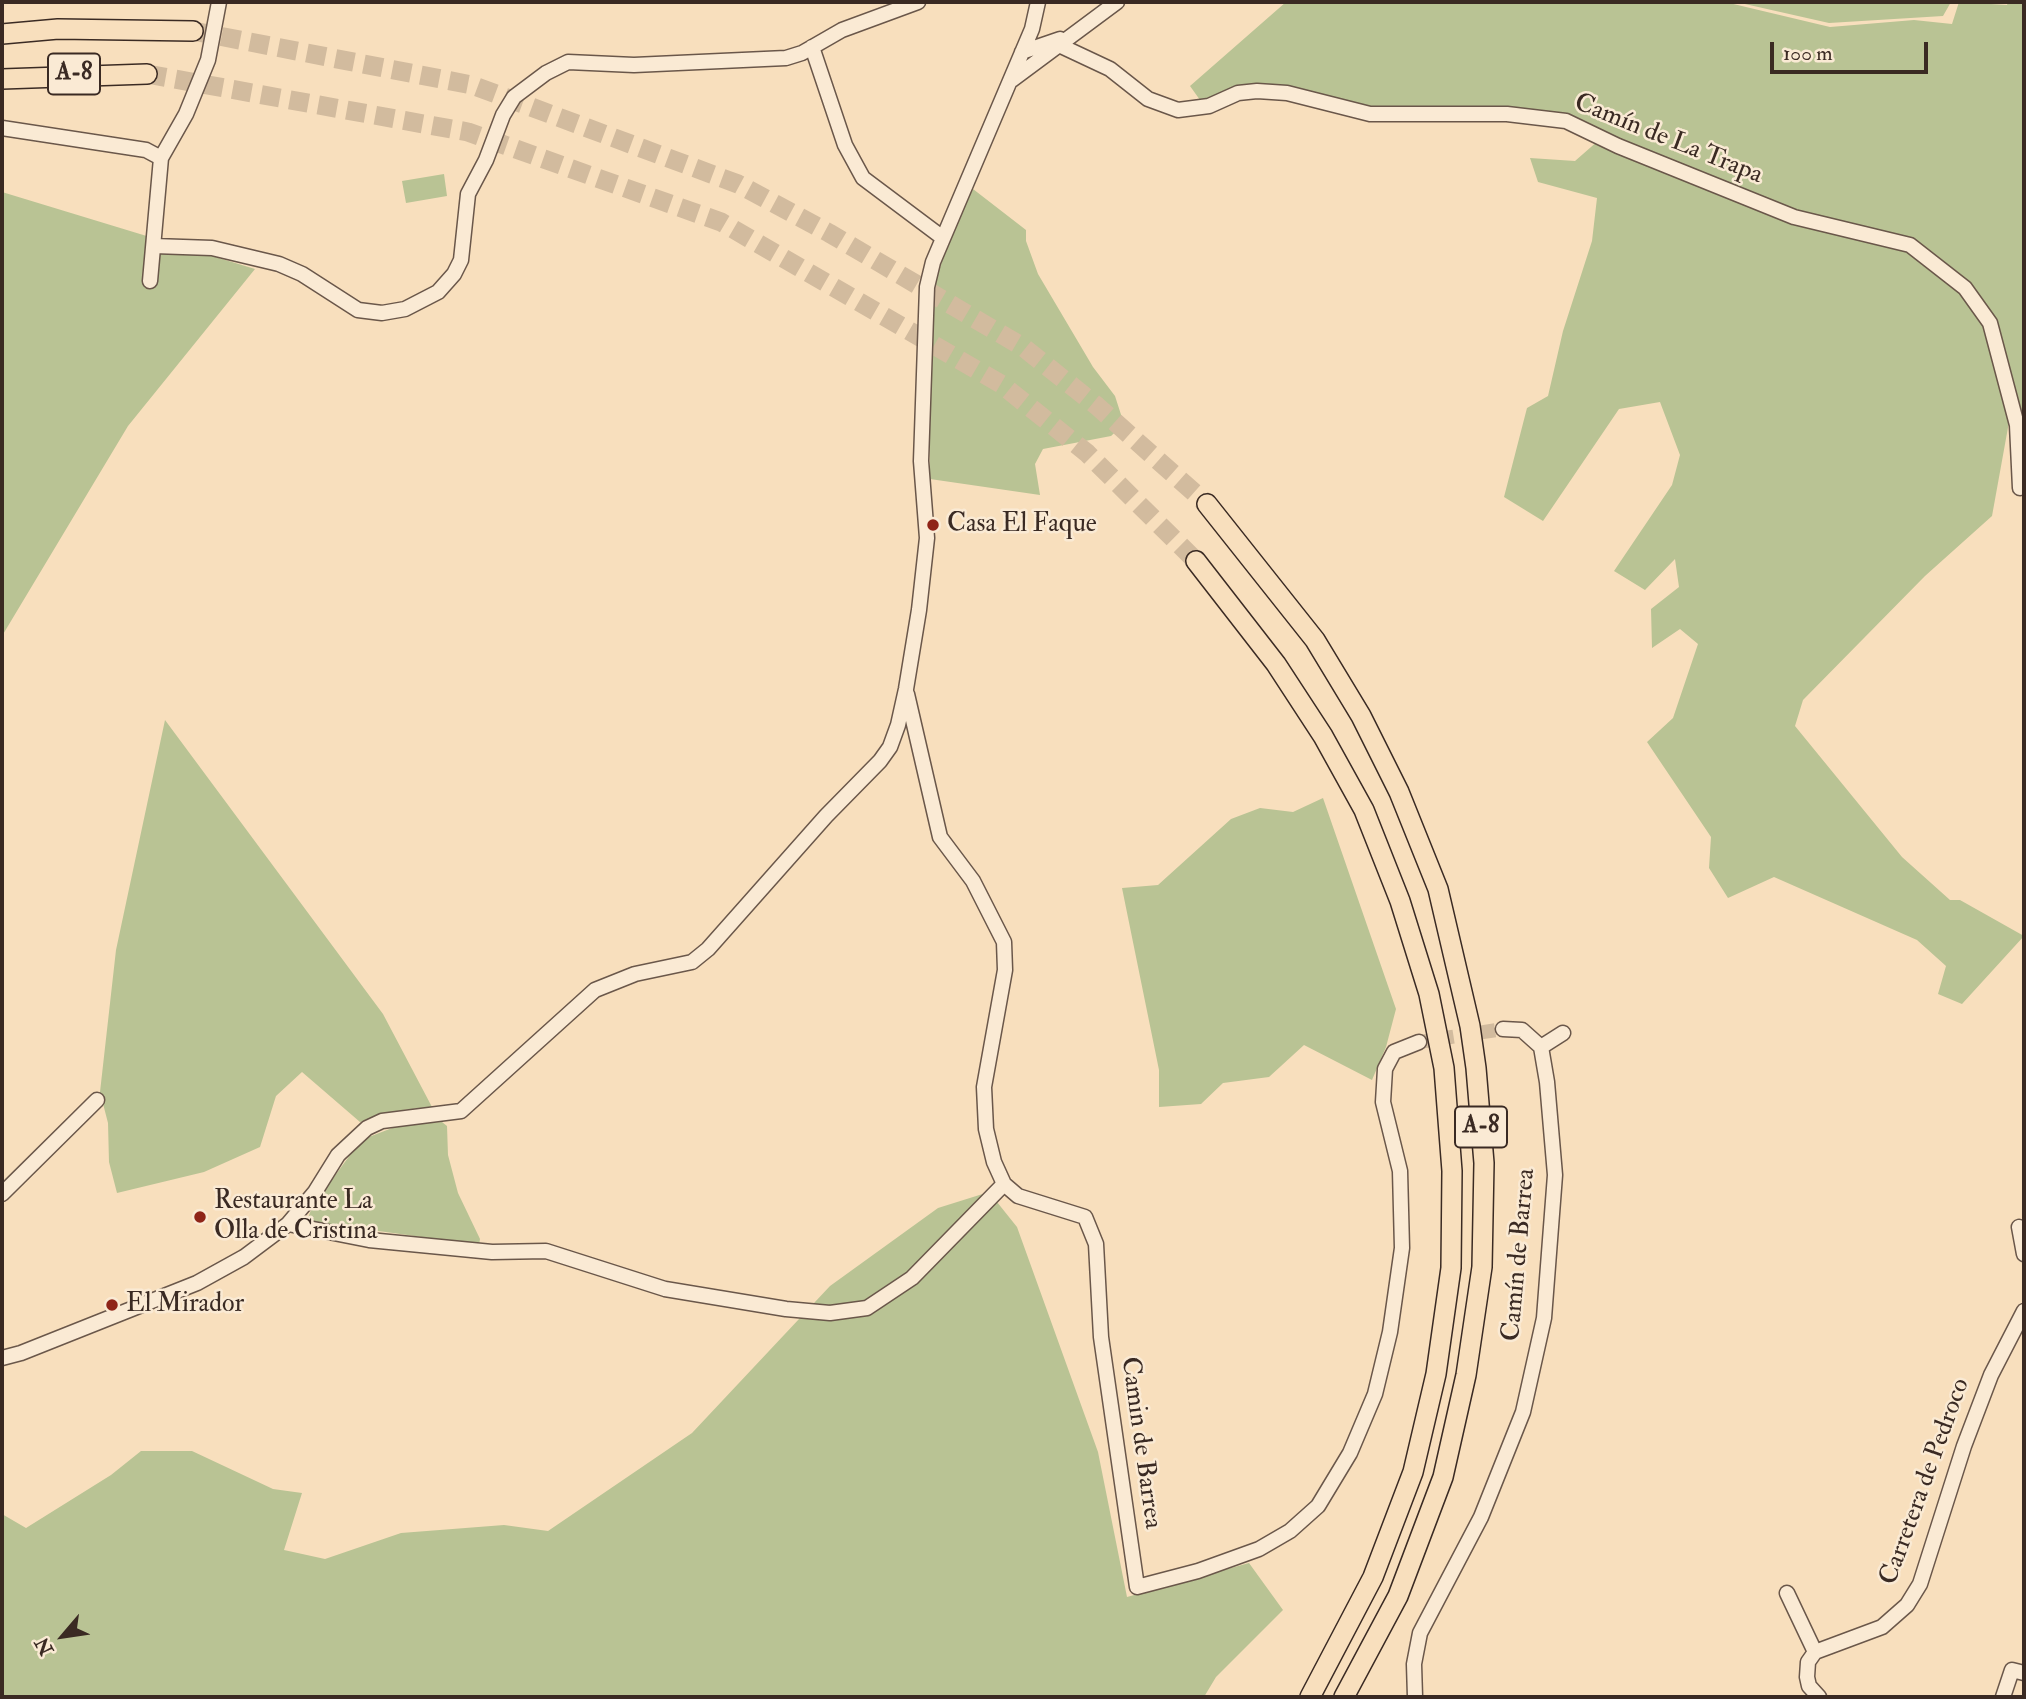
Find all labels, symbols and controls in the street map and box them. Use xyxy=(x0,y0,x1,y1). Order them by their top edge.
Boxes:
scale bar xyxy=(1774,28,1932,72)
text: 100 m xyxy=(1783,40,1833,67)
road number: A-8 xyxy=(48,54,100,94)
street label: Camín de La Trapa xyxy=(1569,88,1767,192)
place label: Casa El Faque xyxy=(947,509,1097,541)
marker: Casa El Faque xyxy=(925,517,941,533)
road number: A-8 xyxy=(1455,1106,1507,1148)
street label: Camín de Barrea xyxy=(1497,1167,1543,1343)
place label: Restaurante La Olla de Cristina xyxy=(214,1186,377,1248)
marker: Restaurante La Olla de Cristina xyxy=(192,1209,208,1225)
place label: El Mirador xyxy=(126,1289,244,1321)
marker: El Mirador xyxy=(104,1297,120,1313)
street label: Camin de Barrea xyxy=(1112,1355,1168,1531)
street label: Carretera de Pedroco xyxy=(1874,1375,1978,1589)
north arrow xyxy=(28,1601,98,1671)
text: N xyxy=(30,1633,59,1659)

